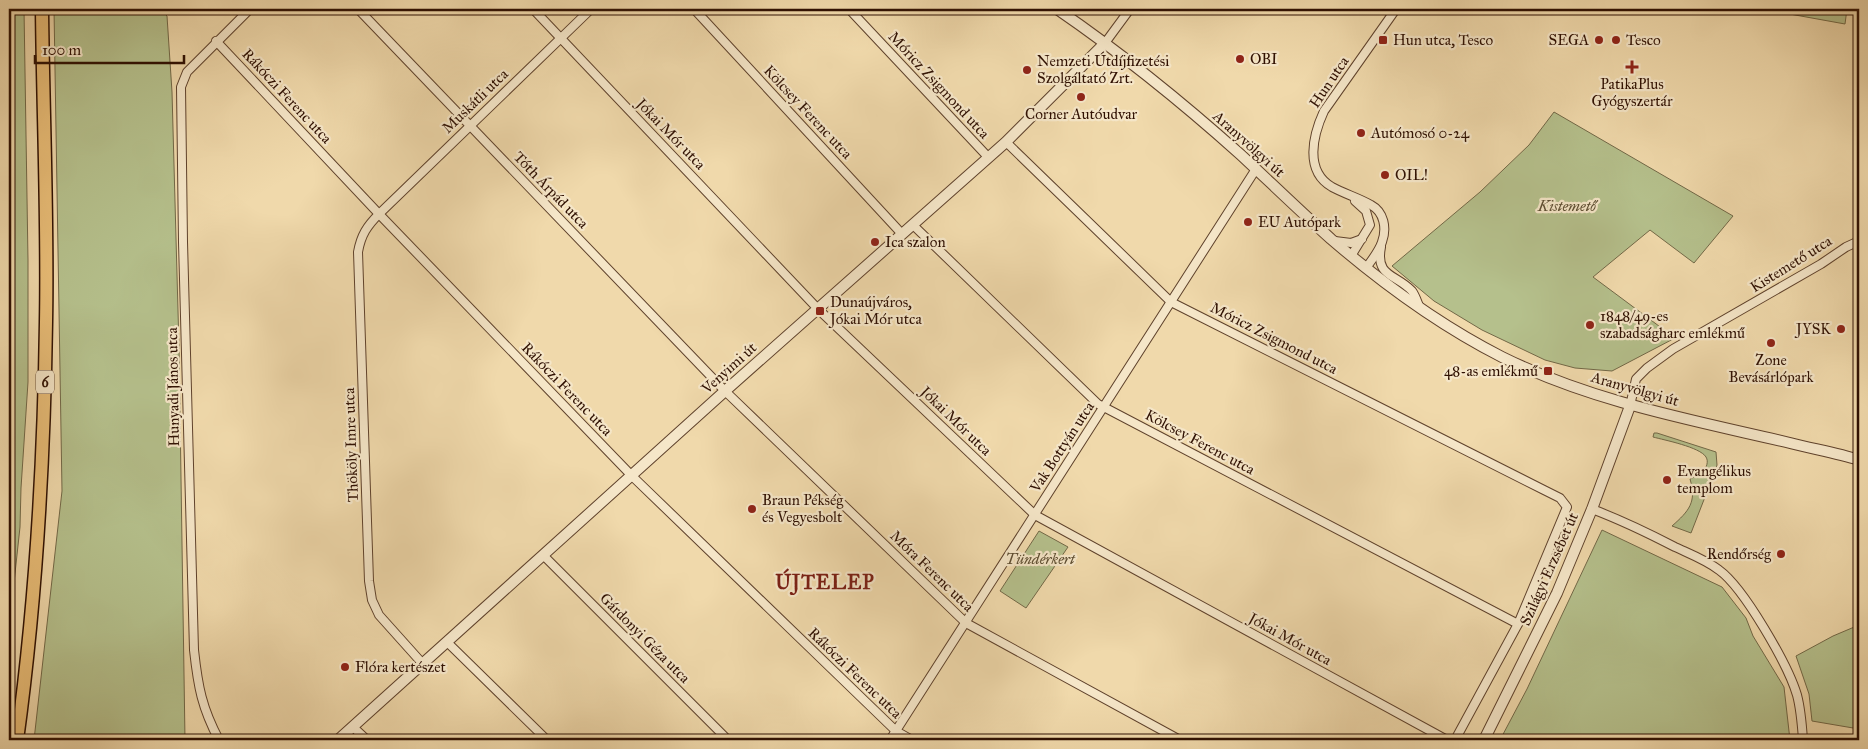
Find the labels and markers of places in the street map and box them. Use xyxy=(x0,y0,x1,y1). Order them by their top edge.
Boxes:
place label: Hun utca, Tesco xyxy=(1393,31,1494,49)
place label: SEGA xyxy=(1549,31,1589,49)
place label: Tesco xyxy=(1626,31,1661,49)
marker: Hun utca, Tesco xyxy=(1377,34,1389,46)
marker: SEGA xyxy=(1593,34,1605,46)
marker: Tesco xyxy=(1610,34,1622,46)
place label: OBI xyxy=(1250,50,1278,68)
place label: Nemzeti Útdíjfizetési Szolgáltató Zrt. xyxy=(1037,51,1169,87)
marker: OBI xyxy=(1234,53,1246,65)
marker: PatikaPlus Gyógyszertár xyxy=(1626,61,1638,73)
marker: Nemzeti Útdíjfizetési Szolgáltató Zrt. xyxy=(1021,64,1033,76)
place label: PatikaPlus Gyógyszertár xyxy=(1591,75,1673,110)
marker: Corner Autóudvar xyxy=(1075,91,1087,103)
place label: Corner Autóudvar xyxy=(1025,105,1137,123)
place label: Autómosó 0-24 xyxy=(1370,124,1470,142)
marker: Autómosó 0-24 xyxy=(1355,127,1367,139)
place label: OIL! xyxy=(1395,166,1428,184)
marker: OIL! xyxy=(1379,169,1391,181)
place label: EU Autópark xyxy=(1258,213,1341,231)
marker: EU Autópark xyxy=(1242,216,1254,228)
place label: Ica szalon xyxy=(885,233,946,251)
marker: Ica szalon xyxy=(869,236,881,248)
place label: Dunaújváros, Jókai Mór utca xyxy=(828,293,922,329)
marker: Dunaújváros, Jókai Mór utca xyxy=(814,305,826,317)
place label: 1848/49-es szabadságharc emlékmű xyxy=(1600,307,1745,342)
marker: 1848/49-es szabadságharc emlékmű xyxy=(1584,319,1596,331)
place label: JYSK xyxy=(1794,320,1831,339)
marker: JYSK xyxy=(1835,323,1847,335)
marker: Zone Bevásárlópark xyxy=(1765,337,1777,349)
place label: Zone Bevásárlópark xyxy=(1729,351,1813,386)
place label: 48-as emlékmű xyxy=(1444,362,1538,380)
marker: 48-as emlékmű xyxy=(1542,365,1554,377)
place label: Evangélikus templom xyxy=(1677,462,1751,497)
marker: Evangélikus templom xyxy=(1661,474,1673,486)
place label: Braun Pékség és Vegyesbolt xyxy=(762,491,844,526)
marker: Braun Pékség és Vegyesbolt xyxy=(746,503,758,515)
place label: Rendőrség xyxy=(1707,545,1772,563)
marker: Rendőrség xyxy=(1775,548,1787,560)
place label: Flóra kertészet xyxy=(355,658,447,676)
marker: Flóra kertészet xyxy=(339,661,351,673)

